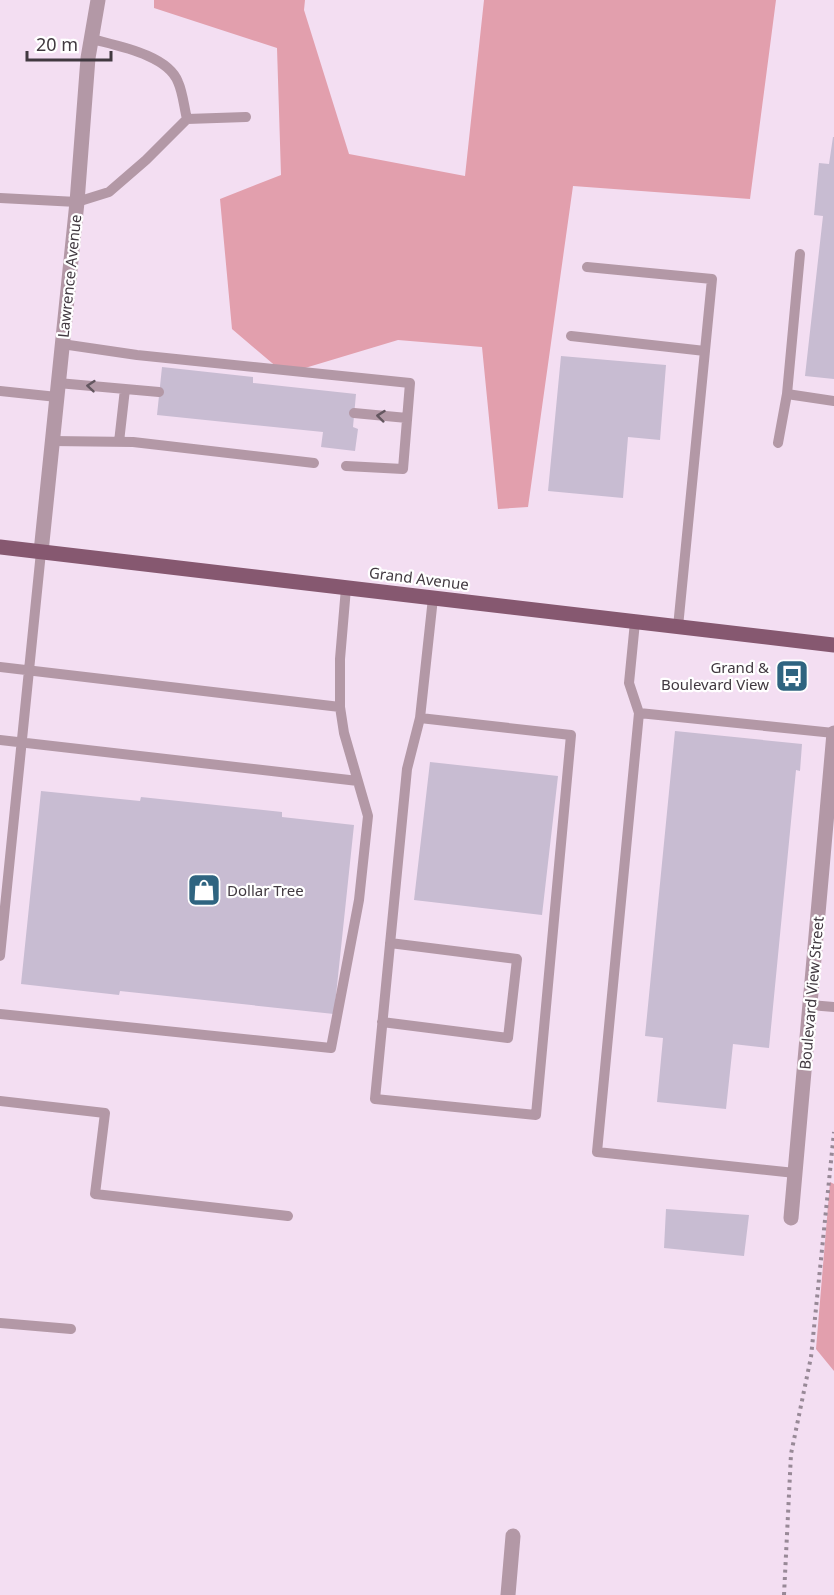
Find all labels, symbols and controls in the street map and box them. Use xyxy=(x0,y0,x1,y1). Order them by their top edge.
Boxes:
scale bar xyxy=(27,24,111,62)
text: 20 m xyxy=(36,32,78,56)
street label: Lawrence Avenue xyxy=(53,213,85,339)
one-way arrow xyxy=(87,380,96,393)
one-way arrow xyxy=(376,410,385,422)
street label: Grand Avenue xyxy=(368,562,470,594)
place label: Grand & Boulevard View xyxy=(661,657,769,694)
bus stop icon: Grand & Boulevard View xyxy=(774,658,810,694)
shop icon: Dollar Tree xyxy=(186,872,222,908)
place label: Dollar Tree xyxy=(227,880,304,900)
street label: Boulevard View Street xyxy=(794,915,828,1070)

